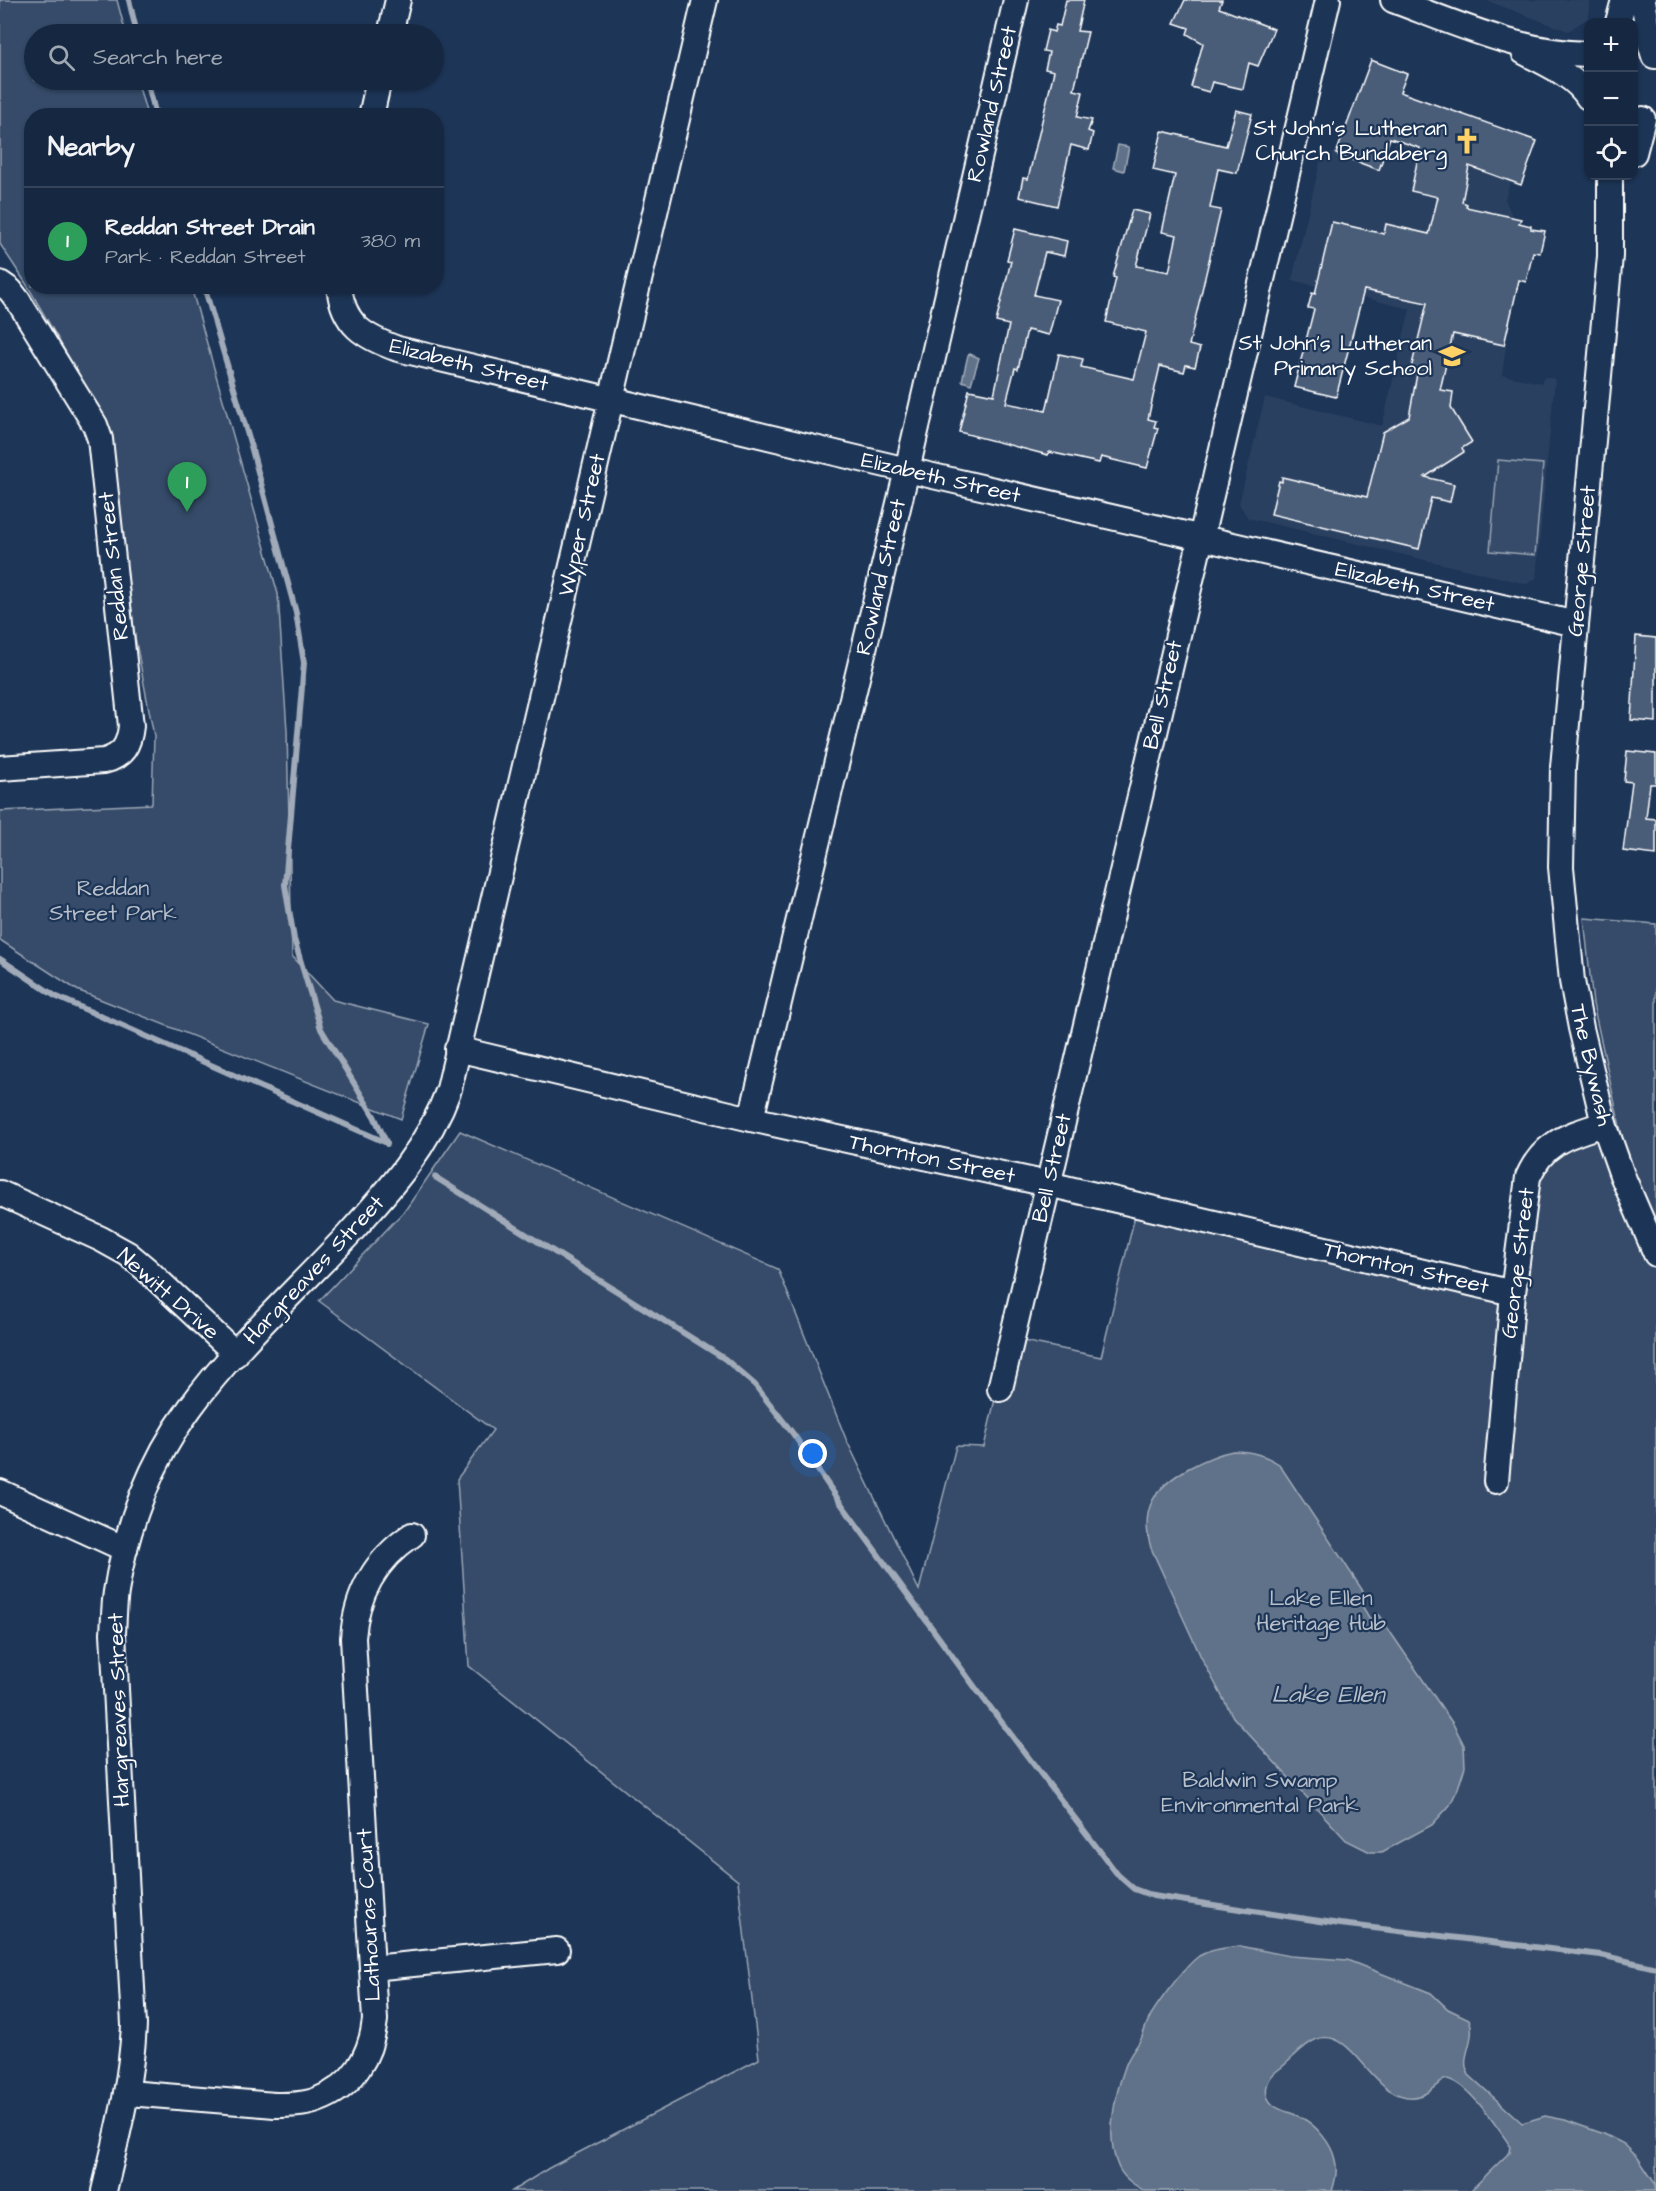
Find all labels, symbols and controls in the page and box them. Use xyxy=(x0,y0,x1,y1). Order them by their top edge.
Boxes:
map controls xyxy=(1584,18,1638,180)
button: + xyxy=(1584,18,1638,72)
street label: Rowland Street xyxy=(959,23,1025,185)
search box xyxy=(24,24,444,90)
icon: search xyxy=(45,41,78,74)
text: Search here xyxy=(93,42,223,73)
button: − xyxy=(1584,72,1638,126)
place label: St John's Lutheran Church Bundaberg xyxy=(1253,113,1447,170)
church icon: St John's Lutheran Church Bundaberg xyxy=(1452,126,1482,156)
button: locate xyxy=(1584,126,1638,180)
text: Nearby xyxy=(48,129,135,165)
text: Reddan Street Drain xyxy=(105,212,315,243)
text: 1 xyxy=(66,227,69,255)
text: 380 m xyxy=(361,227,420,255)
text: Park · Reddan Street xyxy=(105,243,306,271)
place label: St John's Lutheran Primary School xyxy=(1238,328,1432,385)
street label: Elizabeth Street xyxy=(386,330,552,400)
school or university icon: St John's Lutheran Primary School xyxy=(1437,341,1467,371)
street label: Elizabeth Street xyxy=(858,445,1024,511)
street label: Wyper Street xyxy=(551,450,614,600)
pin: 1 xyxy=(168,462,207,512)
street label: George Street xyxy=(1560,484,1605,638)
street label: Reddan Street xyxy=(91,490,137,642)
street label: Rowland Street xyxy=(848,496,914,658)
street label: Elizabeth Street xyxy=(1332,554,1498,620)
street label: Bell Street xyxy=(1135,637,1191,753)
park label: Reddan Street Park xyxy=(49,873,177,929)
street label: The Bywash xyxy=(1561,1001,1620,1129)
street label: Bell Street xyxy=(1024,1110,1080,1226)
street label: Thornton Street xyxy=(846,1126,1018,1192)
street label: George Street xyxy=(1493,1186,1544,1340)
street label: Hargreaves Street xyxy=(236,1188,392,1352)
street label: Thornton Street xyxy=(1320,1234,1492,1302)
street label: Newitt Drive xyxy=(110,1241,226,1347)
your location xyxy=(798,1439,827,1468)
park label: Lake Ellen Heritage Hub xyxy=(1256,1583,1386,1640)
street label: Hargreaves Street xyxy=(100,1612,139,1808)
water label: Lake Ellen xyxy=(1272,1678,1386,1712)
park label: Baldwin Swamp Environmental Park xyxy=(1161,1765,1359,1821)
street label: Lathouras Court xyxy=(349,1828,389,2002)

